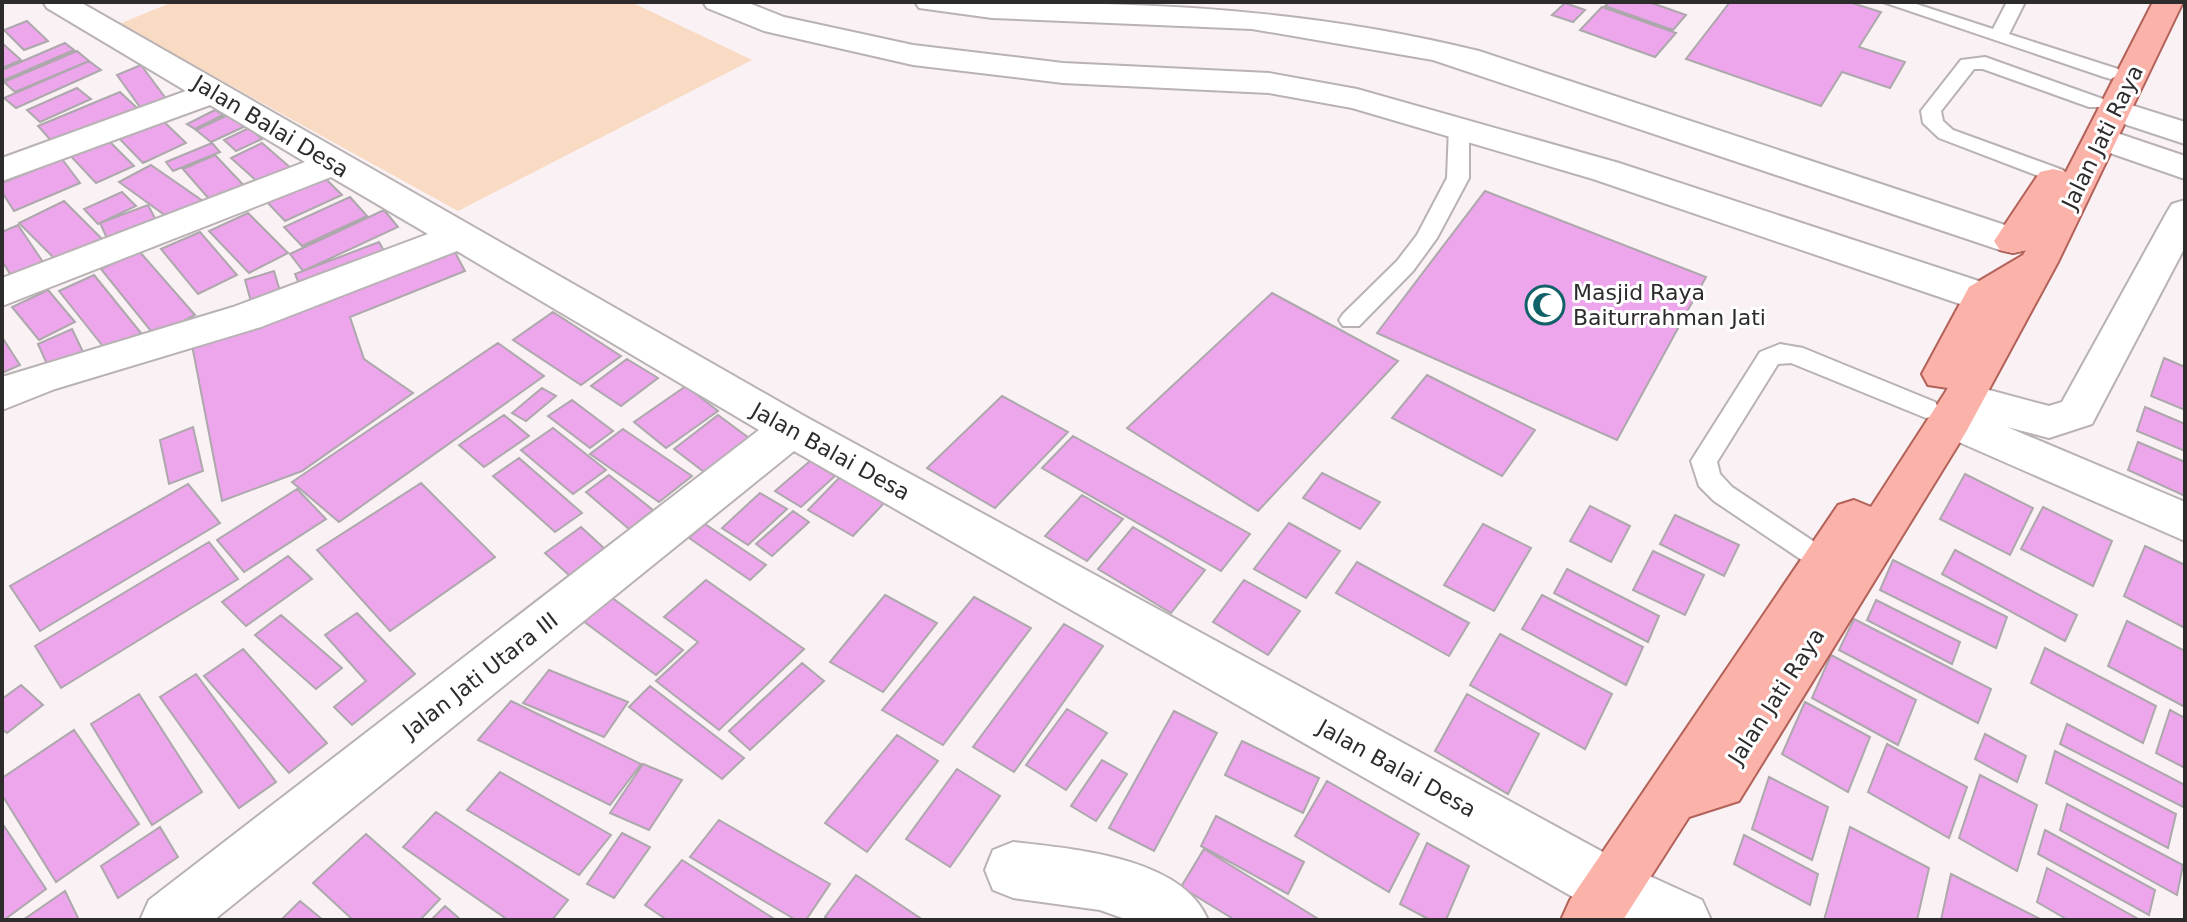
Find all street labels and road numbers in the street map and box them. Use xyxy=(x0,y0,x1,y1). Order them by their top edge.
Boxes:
street label: Jalan Jati Raya xyxy=(2056,61,2148,215)
street label: Jalan Balai Desa xyxy=(187,69,353,183)
street label: Jalan Balai Desa xyxy=(745,397,914,505)
street label: Jalan Jati Utara III xyxy=(396,607,563,745)
street label: Jalan Jati Raya xyxy=(1722,624,1830,771)
street label: Jalan Balai Desa xyxy=(1311,714,1480,822)

